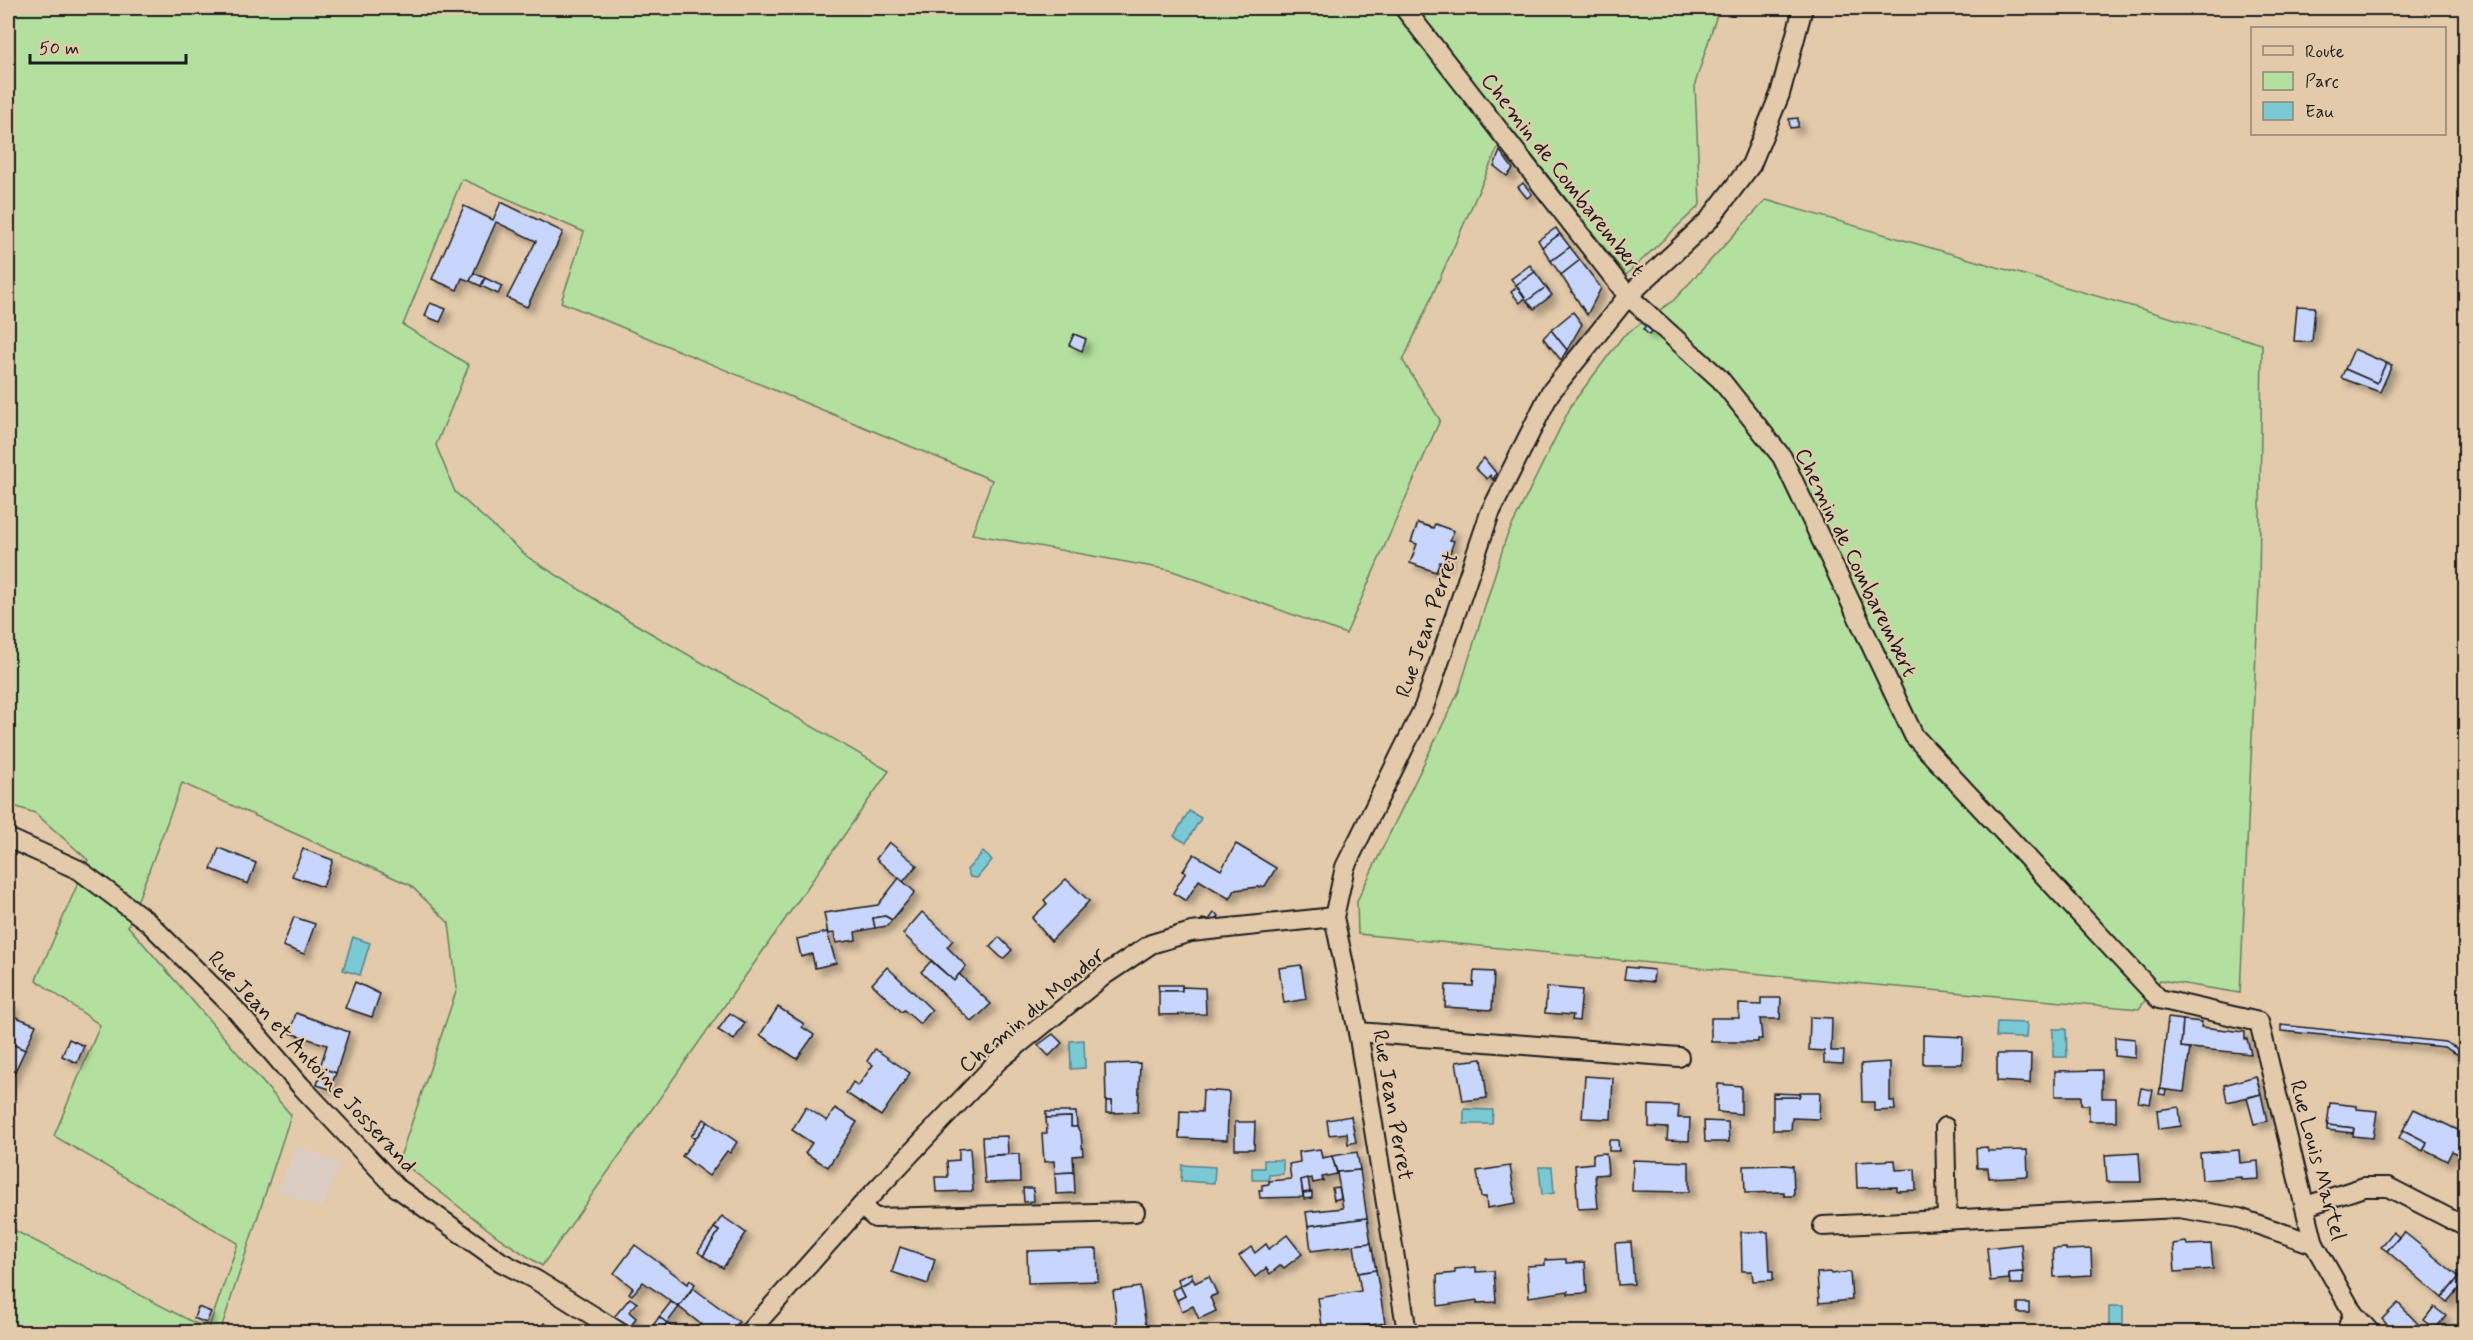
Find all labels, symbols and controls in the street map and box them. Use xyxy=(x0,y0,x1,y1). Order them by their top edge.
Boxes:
scale bar xyxy=(30,27,186,65)
legend xyxy=(2251,27,2446,135)
text: 50 m xyxy=(39,37,79,61)
text: Route xyxy=(2305,40,2344,64)
street label: Chemin de Combarembert xyxy=(1474,68,1651,283)
text: Parc xyxy=(2305,70,2339,94)
text: Eau xyxy=(2305,100,2334,124)
street label: Chemin de Combarembert xyxy=(1788,444,1923,682)
street label: Rue Jean Perret xyxy=(1390,548,1466,701)
street label: Chemin du Mondor xyxy=(953,941,1112,1080)
street label: Rue Jean et Antoine Josserand xyxy=(201,945,422,1179)
street label: Rue Jean Perret xyxy=(1365,1028,1419,1183)
street label: Rue Louis Martel xyxy=(2282,1077,2352,1244)

